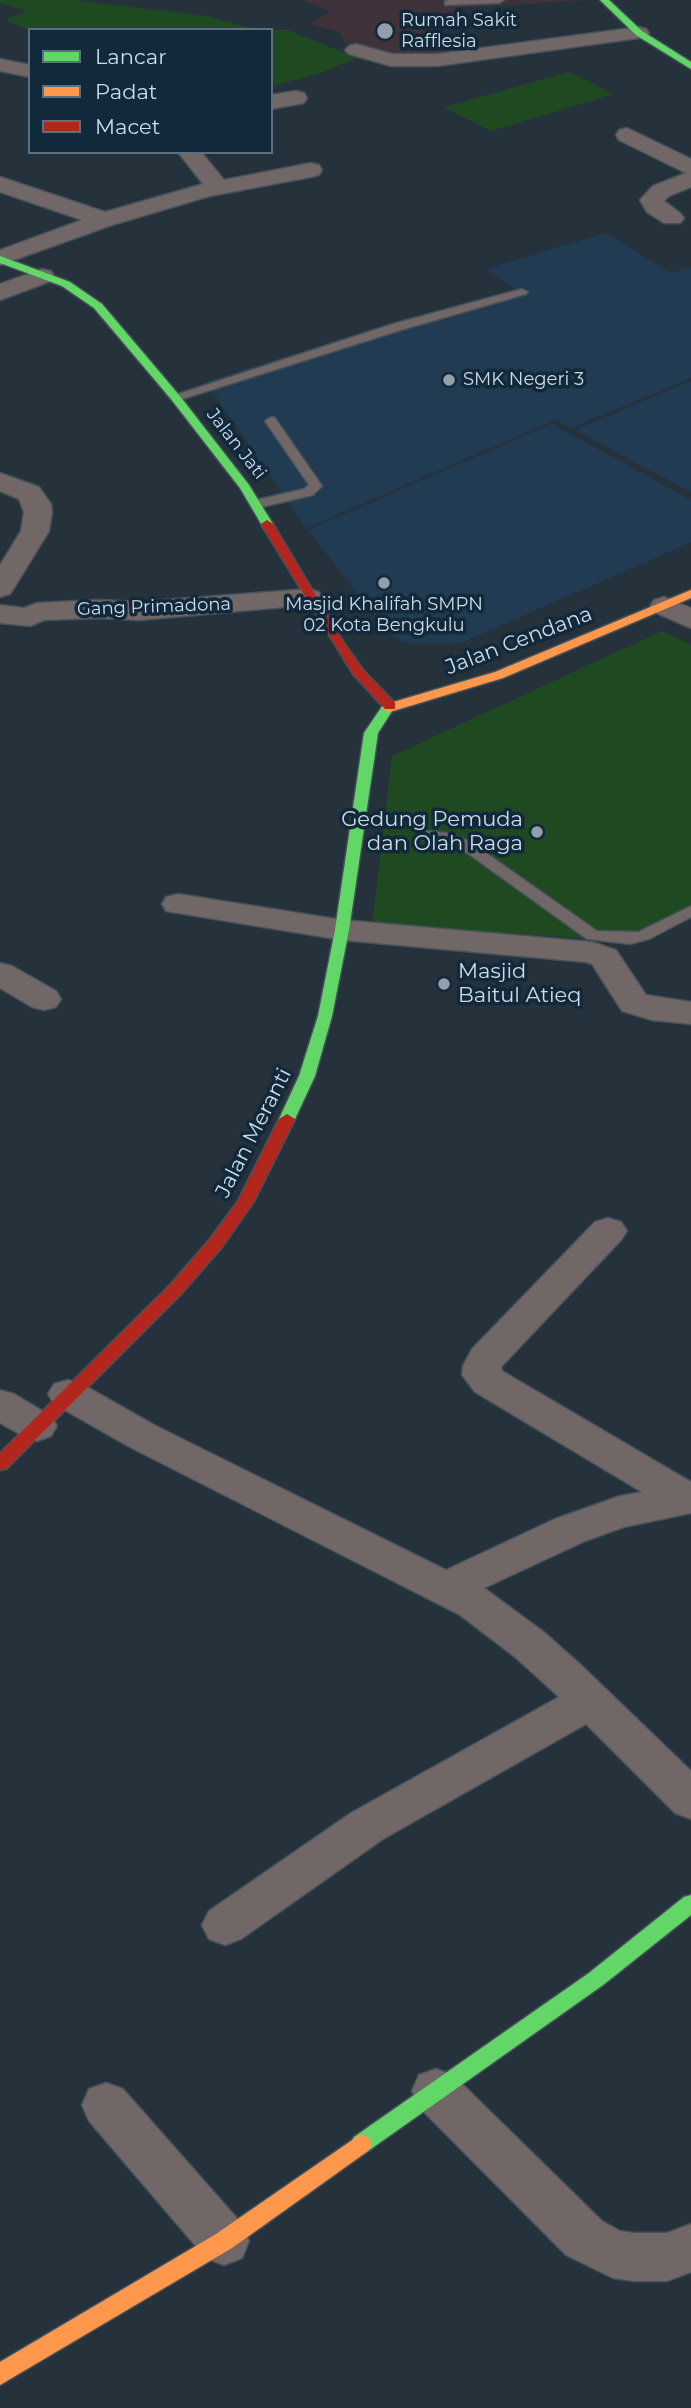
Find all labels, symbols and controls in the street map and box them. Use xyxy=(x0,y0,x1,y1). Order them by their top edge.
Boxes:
place label: Rumah Sakit Rafflesia xyxy=(401,10,517,52)
marker: Rumah Sakit Rafflesia xyxy=(375,21,395,41)
legend xyxy=(28,28,273,154)
text: Lancar xyxy=(95,44,167,69)
text: Padat xyxy=(95,79,157,104)
text: Macet xyxy=(95,114,160,139)
place label: SMK Negeri 3 xyxy=(463,369,584,391)
marker: SMK Negeri 3 xyxy=(441,372,457,388)
street label: Jalan Jati xyxy=(202,404,270,484)
marker: Masjid Khalifah SMPN 02 Kota Bengkulu xyxy=(376,575,392,591)
street label: Gang Primadona xyxy=(77,594,231,620)
place label: Masjid Khalifah SMPN 02 Kota Bengkulu xyxy=(285,594,483,636)
street label: Jalan Cendana xyxy=(442,601,596,681)
place label: Gedung Pemuda dan Olah Raga xyxy=(341,807,523,857)
marker: Gedung Pemuda dan Olah Raga xyxy=(529,824,545,840)
place label: Masjid Baitul Atieq xyxy=(458,959,582,1009)
marker: Masjid Baitul Atieq xyxy=(436,976,452,992)
street label: Jalan Meranti xyxy=(211,1064,297,1202)

